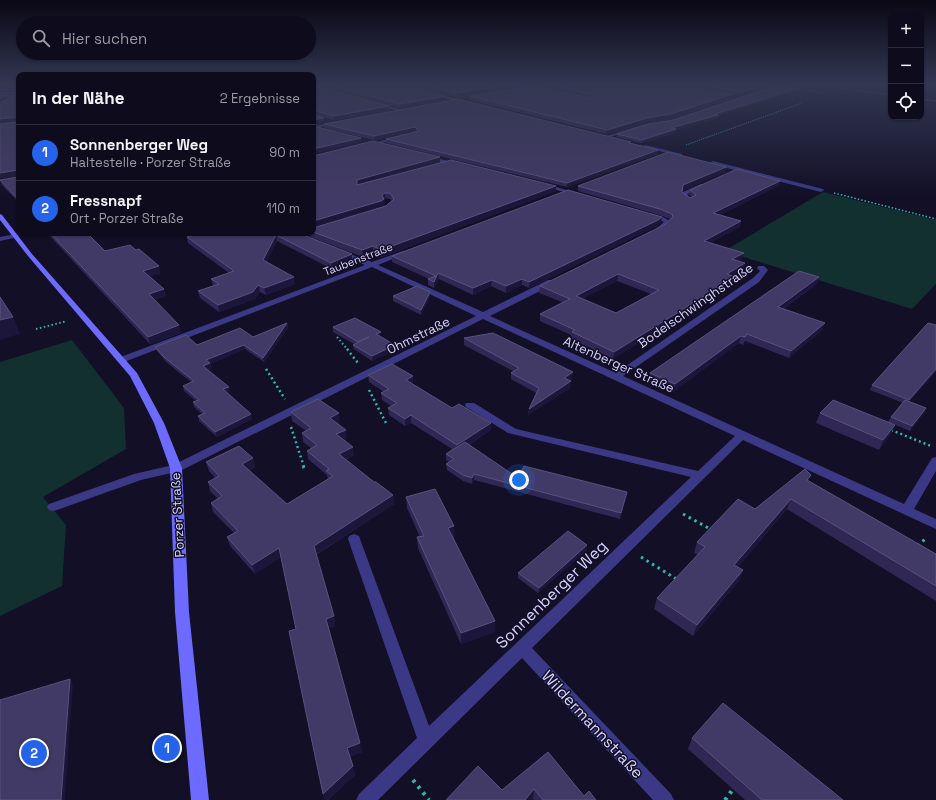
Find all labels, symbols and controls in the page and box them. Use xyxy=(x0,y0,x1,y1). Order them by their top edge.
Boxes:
map controls xyxy=(888,12,924,120)
button: + xyxy=(888,12,924,48)
search box xyxy=(16,16,316,60)
icon: search xyxy=(30,27,52,49)
text: Hier suchen xyxy=(62,29,147,48)
button: − xyxy=(888,48,924,84)
button: locate xyxy=(888,84,924,120)
text: In der Nähe xyxy=(32,87,124,109)
text: 2 Ergebnisse xyxy=(220,90,300,107)
text: Sonnenberger Weg xyxy=(70,135,208,154)
text: 1 xyxy=(42,144,48,161)
text: 90 m xyxy=(269,144,300,161)
text: Haltestelle · Porzer Straße xyxy=(70,154,231,171)
text: Fressnapf xyxy=(70,191,142,210)
text: 2 xyxy=(41,200,49,217)
text: 110 m xyxy=(266,200,300,217)
text: Ort · Porzer Straße xyxy=(70,210,184,227)
street label: Taubenstraße xyxy=(321,239,395,279)
street label: Bodelschwinghstraße xyxy=(634,259,756,352)
street label: Ohmstraße xyxy=(384,313,453,358)
street label: Altenberger Straße xyxy=(561,332,677,397)
your location xyxy=(509,470,529,490)
street label: Porzer Straße xyxy=(167,472,188,558)
street label: Sonnenberger Weg xyxy=(491,536,612,653)
street label: Wildermannstraße xyxy=(537,666,648,783)
pin: 1 xyxy=(154,733,180,763)
pin: 2 xyxy=(21,738,47,768)

